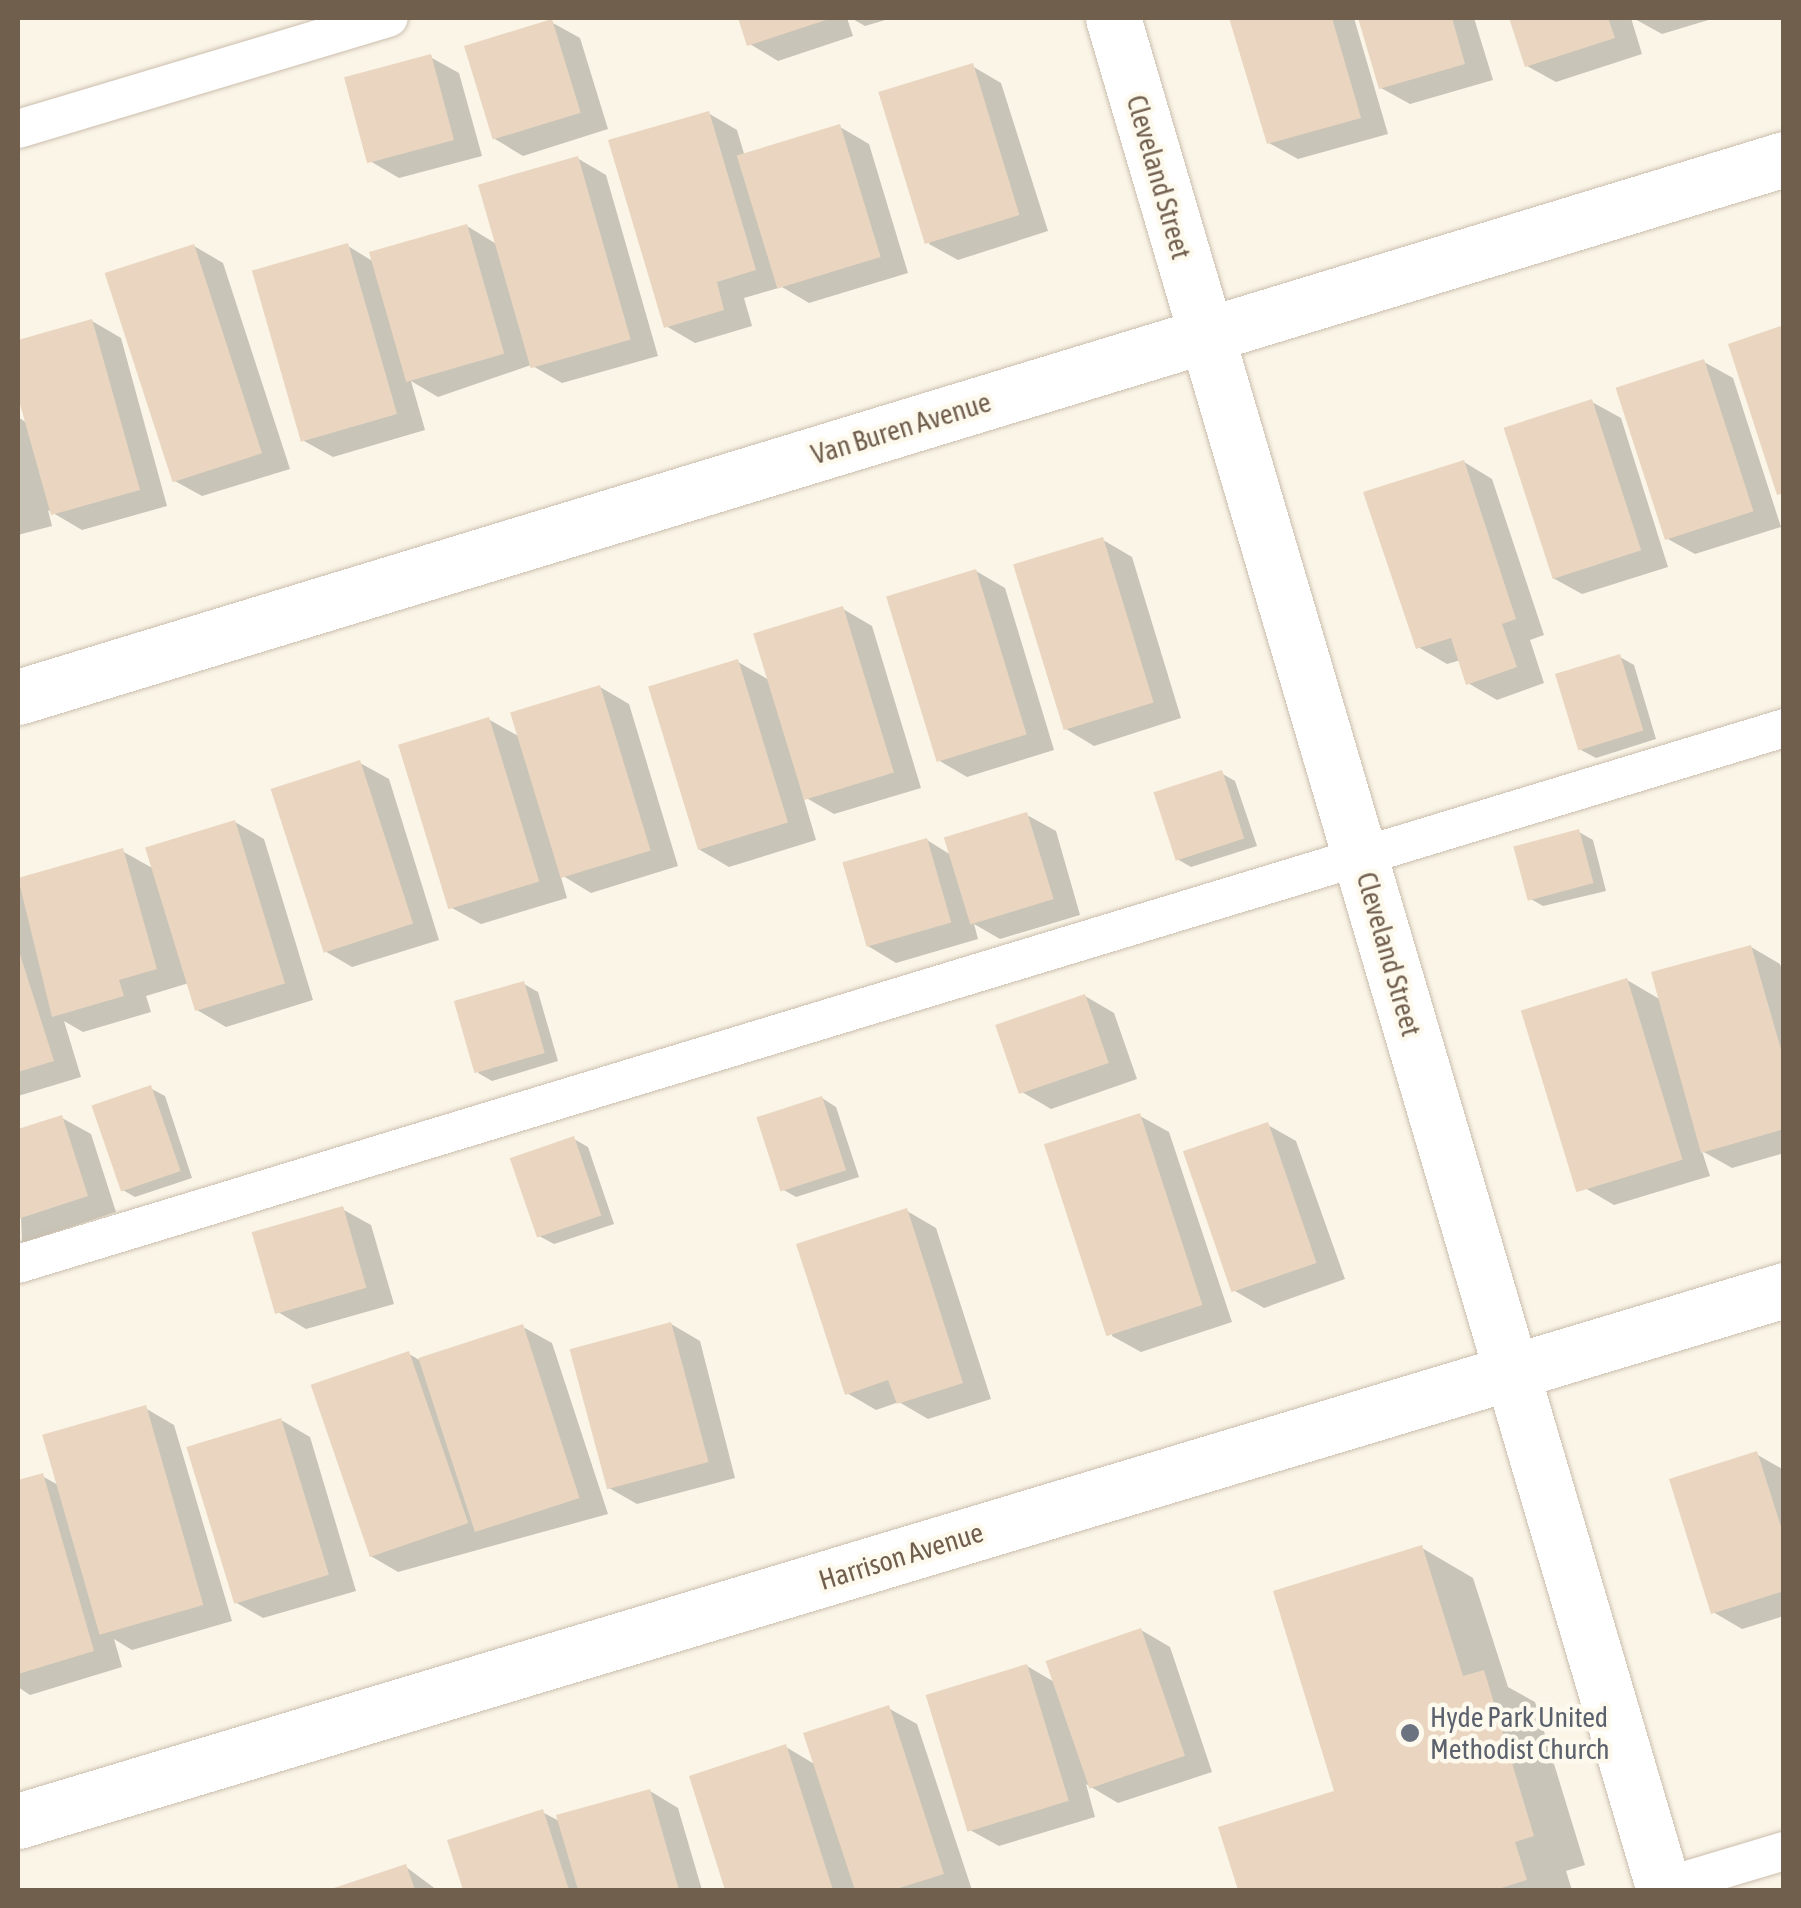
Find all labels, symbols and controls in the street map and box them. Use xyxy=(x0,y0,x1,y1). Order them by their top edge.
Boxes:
street label: Cleveland Street xyxy=(1120,91,1198,263)
street label: Van Buren Avenue xyxy=(807,385,995,471)
street label: Cleveland Street xyxy=(1350,868,1428,1040)
street label: Harrison Avenue xyxy=(815,1515,987,1597)
place label: Hyde Park United Methodist Church xyxy=(1430,1700,1610,1766)
marker: Hyde Park United Methodist Church xyxy=(1399,1722,1421,1744)

